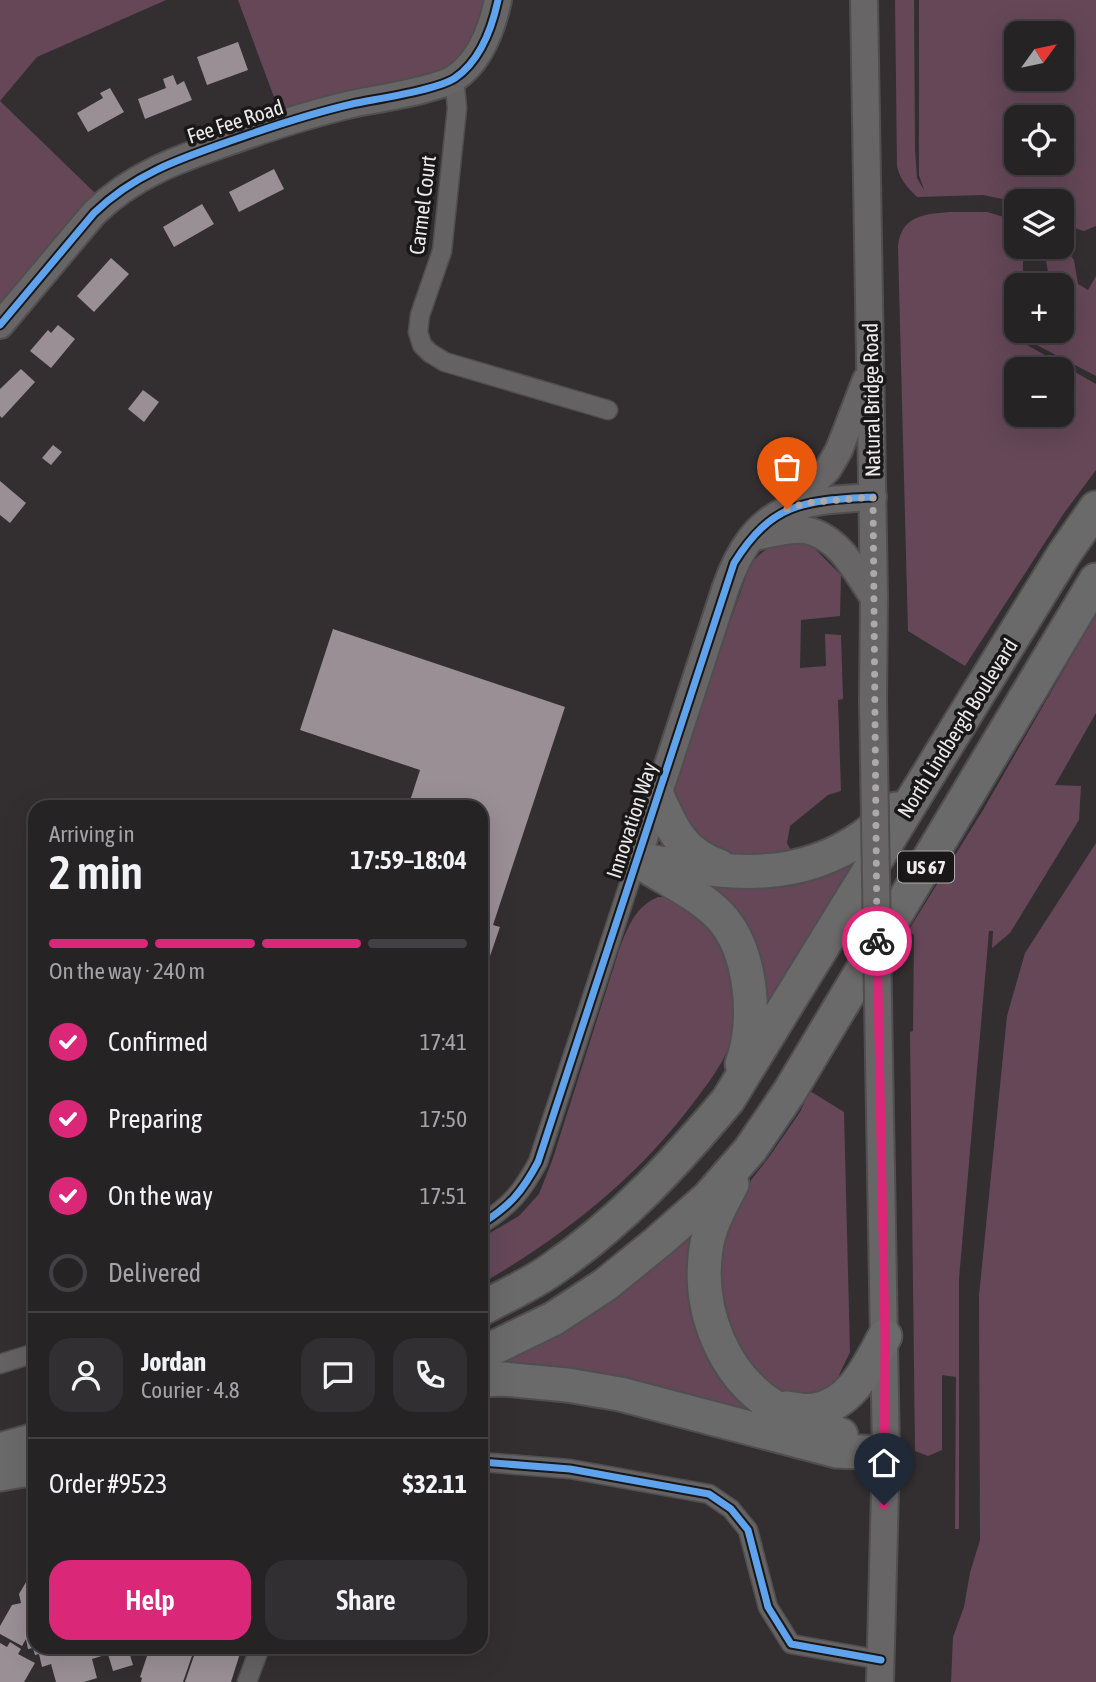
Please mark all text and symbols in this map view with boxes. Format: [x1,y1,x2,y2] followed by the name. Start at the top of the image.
[1004,21,1074,91] north arrow
[1004,21,1074,427] map controls
[184,94,286,148] street label: Fee Fee Road
[1004,105,1074,175] button: locate
[404,154,440,256] street label: Carmel Court
[1004,189,1074,259] button: layers
[1004,273,1074,343] button: +
[858,323,884,477] street label: Natural Bridge Road
[1004,357,1074,427] button: −
[757,437,817,509] pin
[768,448,806,486] icon: bag
[892,634,1022,822] street label: North Lindbergh Boulevard
[601,759,661,881] street label: Innovation Way
[49,821,135,847] text: Arriving in
[350,845,467,875] text: 17:59–18:04
[49,846,143,899] text: 2 min
[898,852,954,882] road number: US 67
[842,906,912,976] courier
[858,922,896,960] icon: bike
[49,958,205,984] text: On the way · 240 m
[49,1023,87,1061] icon: check
[108,1027,208,1057] text: Confirmed
[420,1029,467,1055] text: 17:41
[49,1100,87,1138] icon: check
[108,1104,202,1134] text: Preparing
[420,1106,467,1132] text: 17:50
[49,1177,87,1215] icon: check
[108,1181,213,1211] text: On the way
[420,1183,467,1209] text: 17:51
[108,1258,201,1288] text: Delivered
[49,1338,123,1412] button: person
[301,1338,375,1412] button: chat
[393,1338,467,1412] button: phone
[141,1347,206,1377] text: Jordan
[141,1377,240,1403] text: Courier · 4.8
[854,1433,914,1505] pin
[865,1444,903,1482] icon: home
[49,1469,168,1499] text: Order #9523
[403,1469,467,1499] text: $32.11
[49,1560,251,1640] button: Help
[265,1560,467,1640] button: Share

